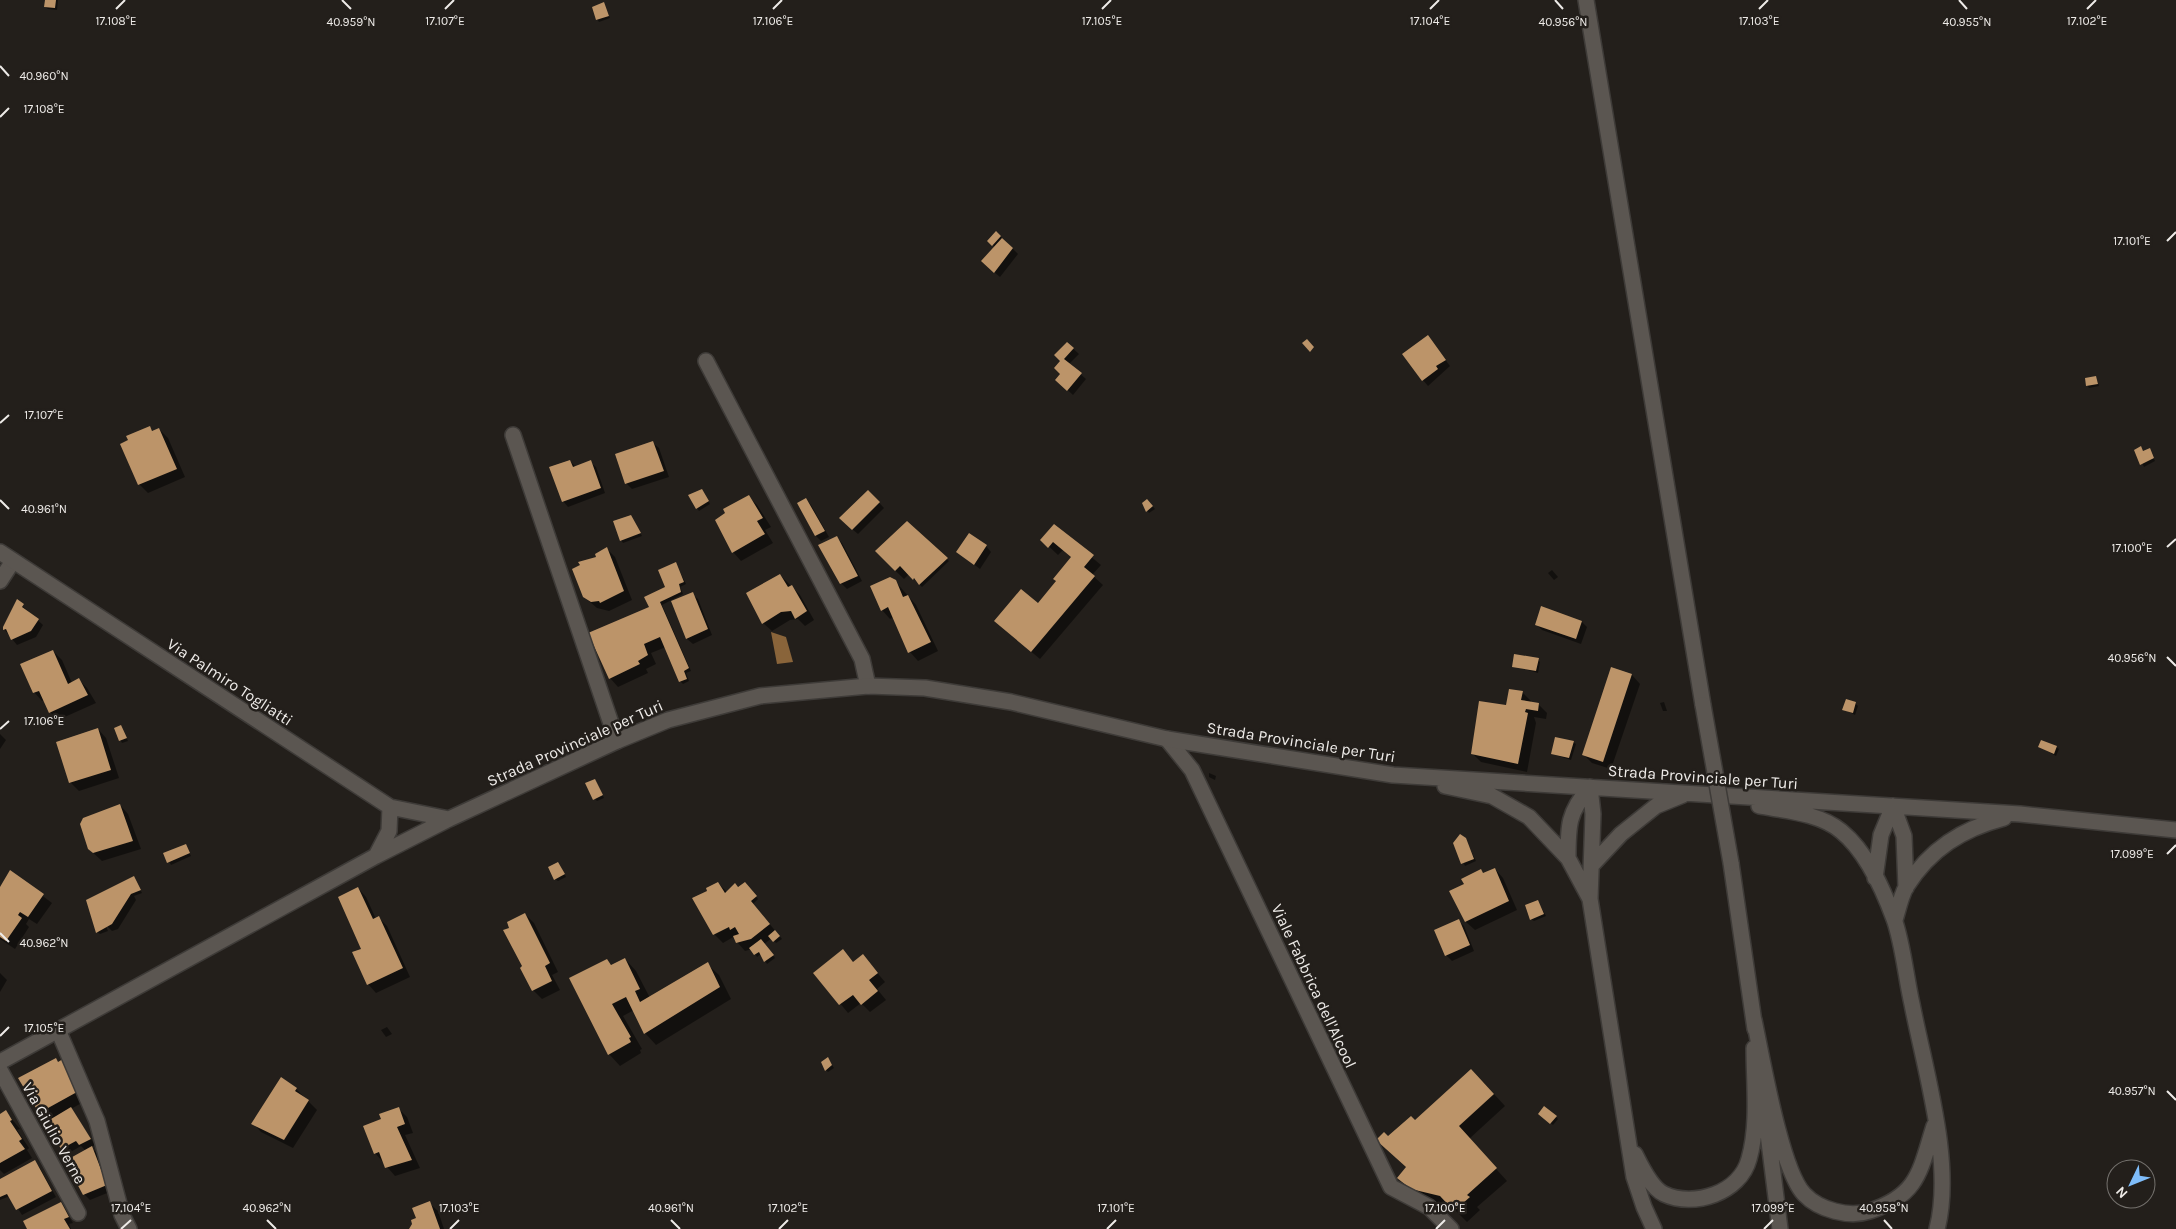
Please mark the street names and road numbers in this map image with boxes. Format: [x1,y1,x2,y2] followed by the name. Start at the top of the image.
[164,634,296,730] street label: Via Palmiro Togliatti
[484,696,666,790] street label: Strada Provinciale per Turi
[1205,718,1397,766] street label: Strada Provinciale per Turi
[1607,761,1799,793] street label: Strada Provinciale per Turi
[1268,901,1360,1071] street label: Viale Fabbrica dell'Alcool
[18,1079,90,1187] street label: Via Giulio Verne

